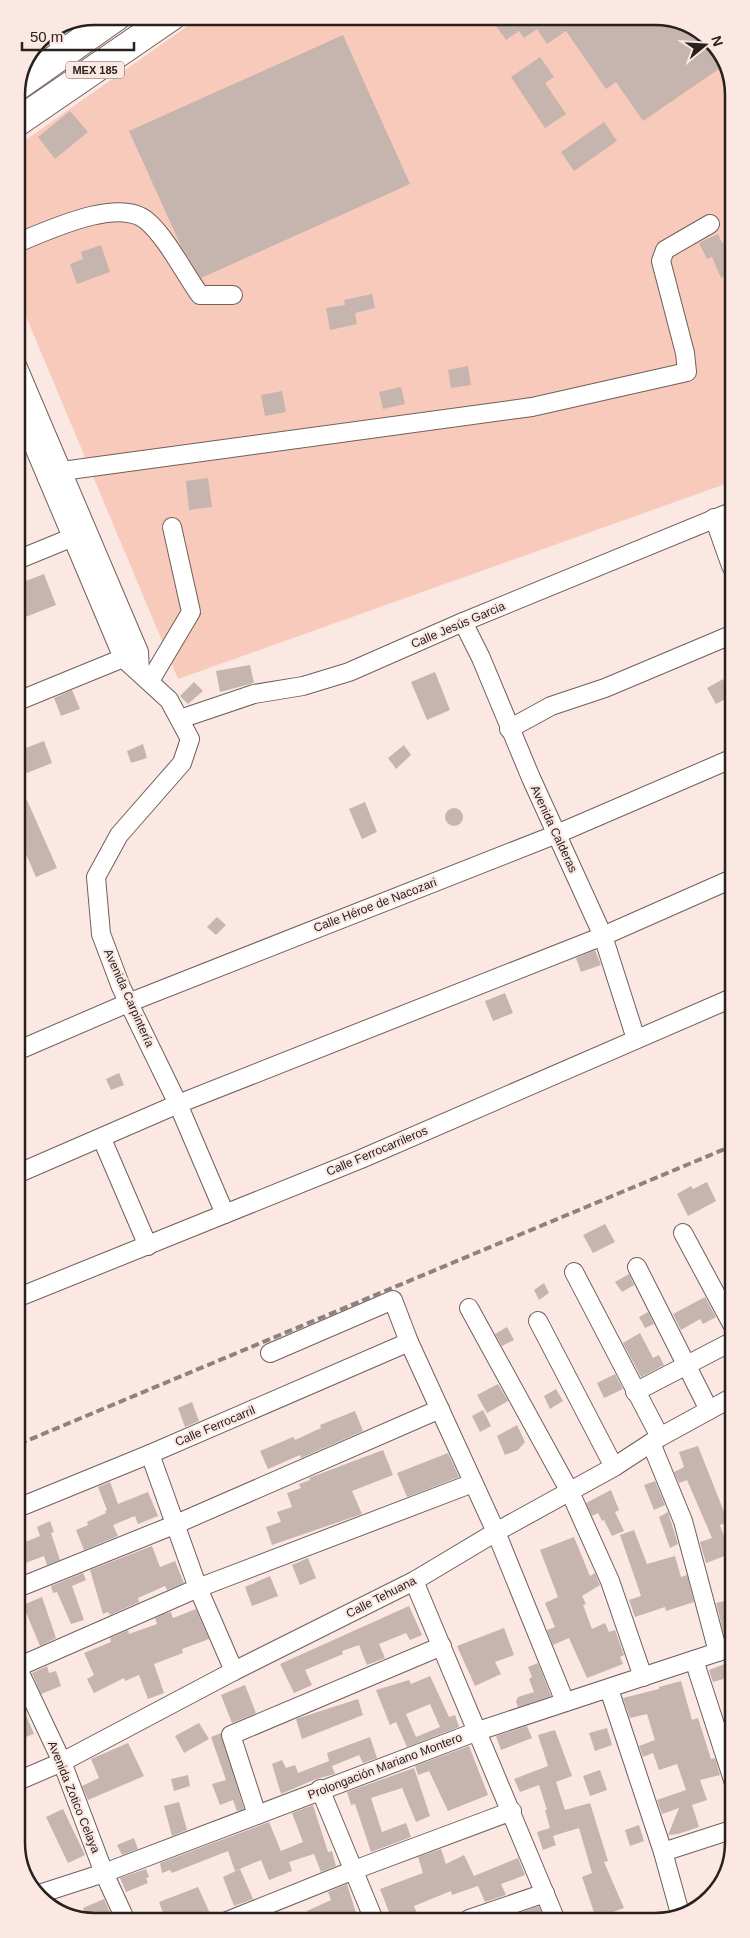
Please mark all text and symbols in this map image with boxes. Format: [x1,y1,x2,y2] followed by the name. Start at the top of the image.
[22,20,135,52] scale bar
[680,20,730,70] north arrow
[30,28,63,45] text: 50 m
[708,34,727,48] text: N
[66,62,124,78] road number: MEX 185
[409,599,507,651] street label: Calle Jesús Garcia
[528,783,580,875] street label: Avenida Calderas
[311,875,439,935] street label: Calle Héroe de Nacozari
[101,947,157,1049] street label: Avenida Carpintería
[324,1123,430,1179] street label: Calle Ferrocarrileros
[173,1403,257,1449] street label: Calle Ferrocarril
[344,1573,419,1621] street label: Calle Tehuana
[306,1730,464,1802] street label: Prolongación Mariano Montero
[45,1739,103,1855] street label: Avenida Zotico Celaya

